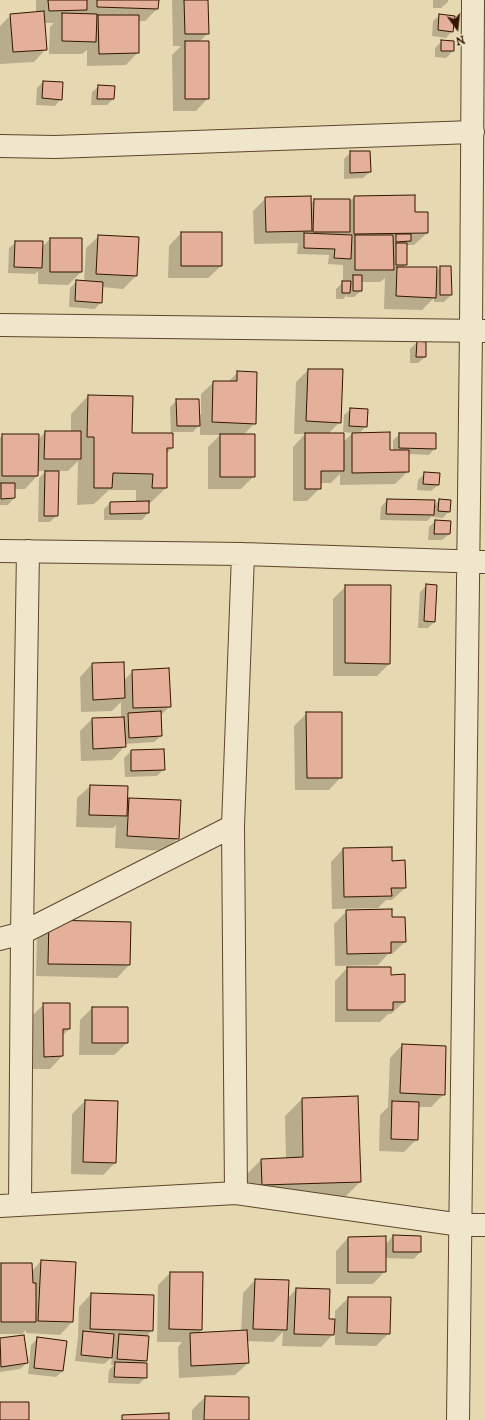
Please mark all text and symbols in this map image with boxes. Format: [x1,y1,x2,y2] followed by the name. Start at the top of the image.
[437,8,477,48] north arrow
[454,32,466,48] text: N

